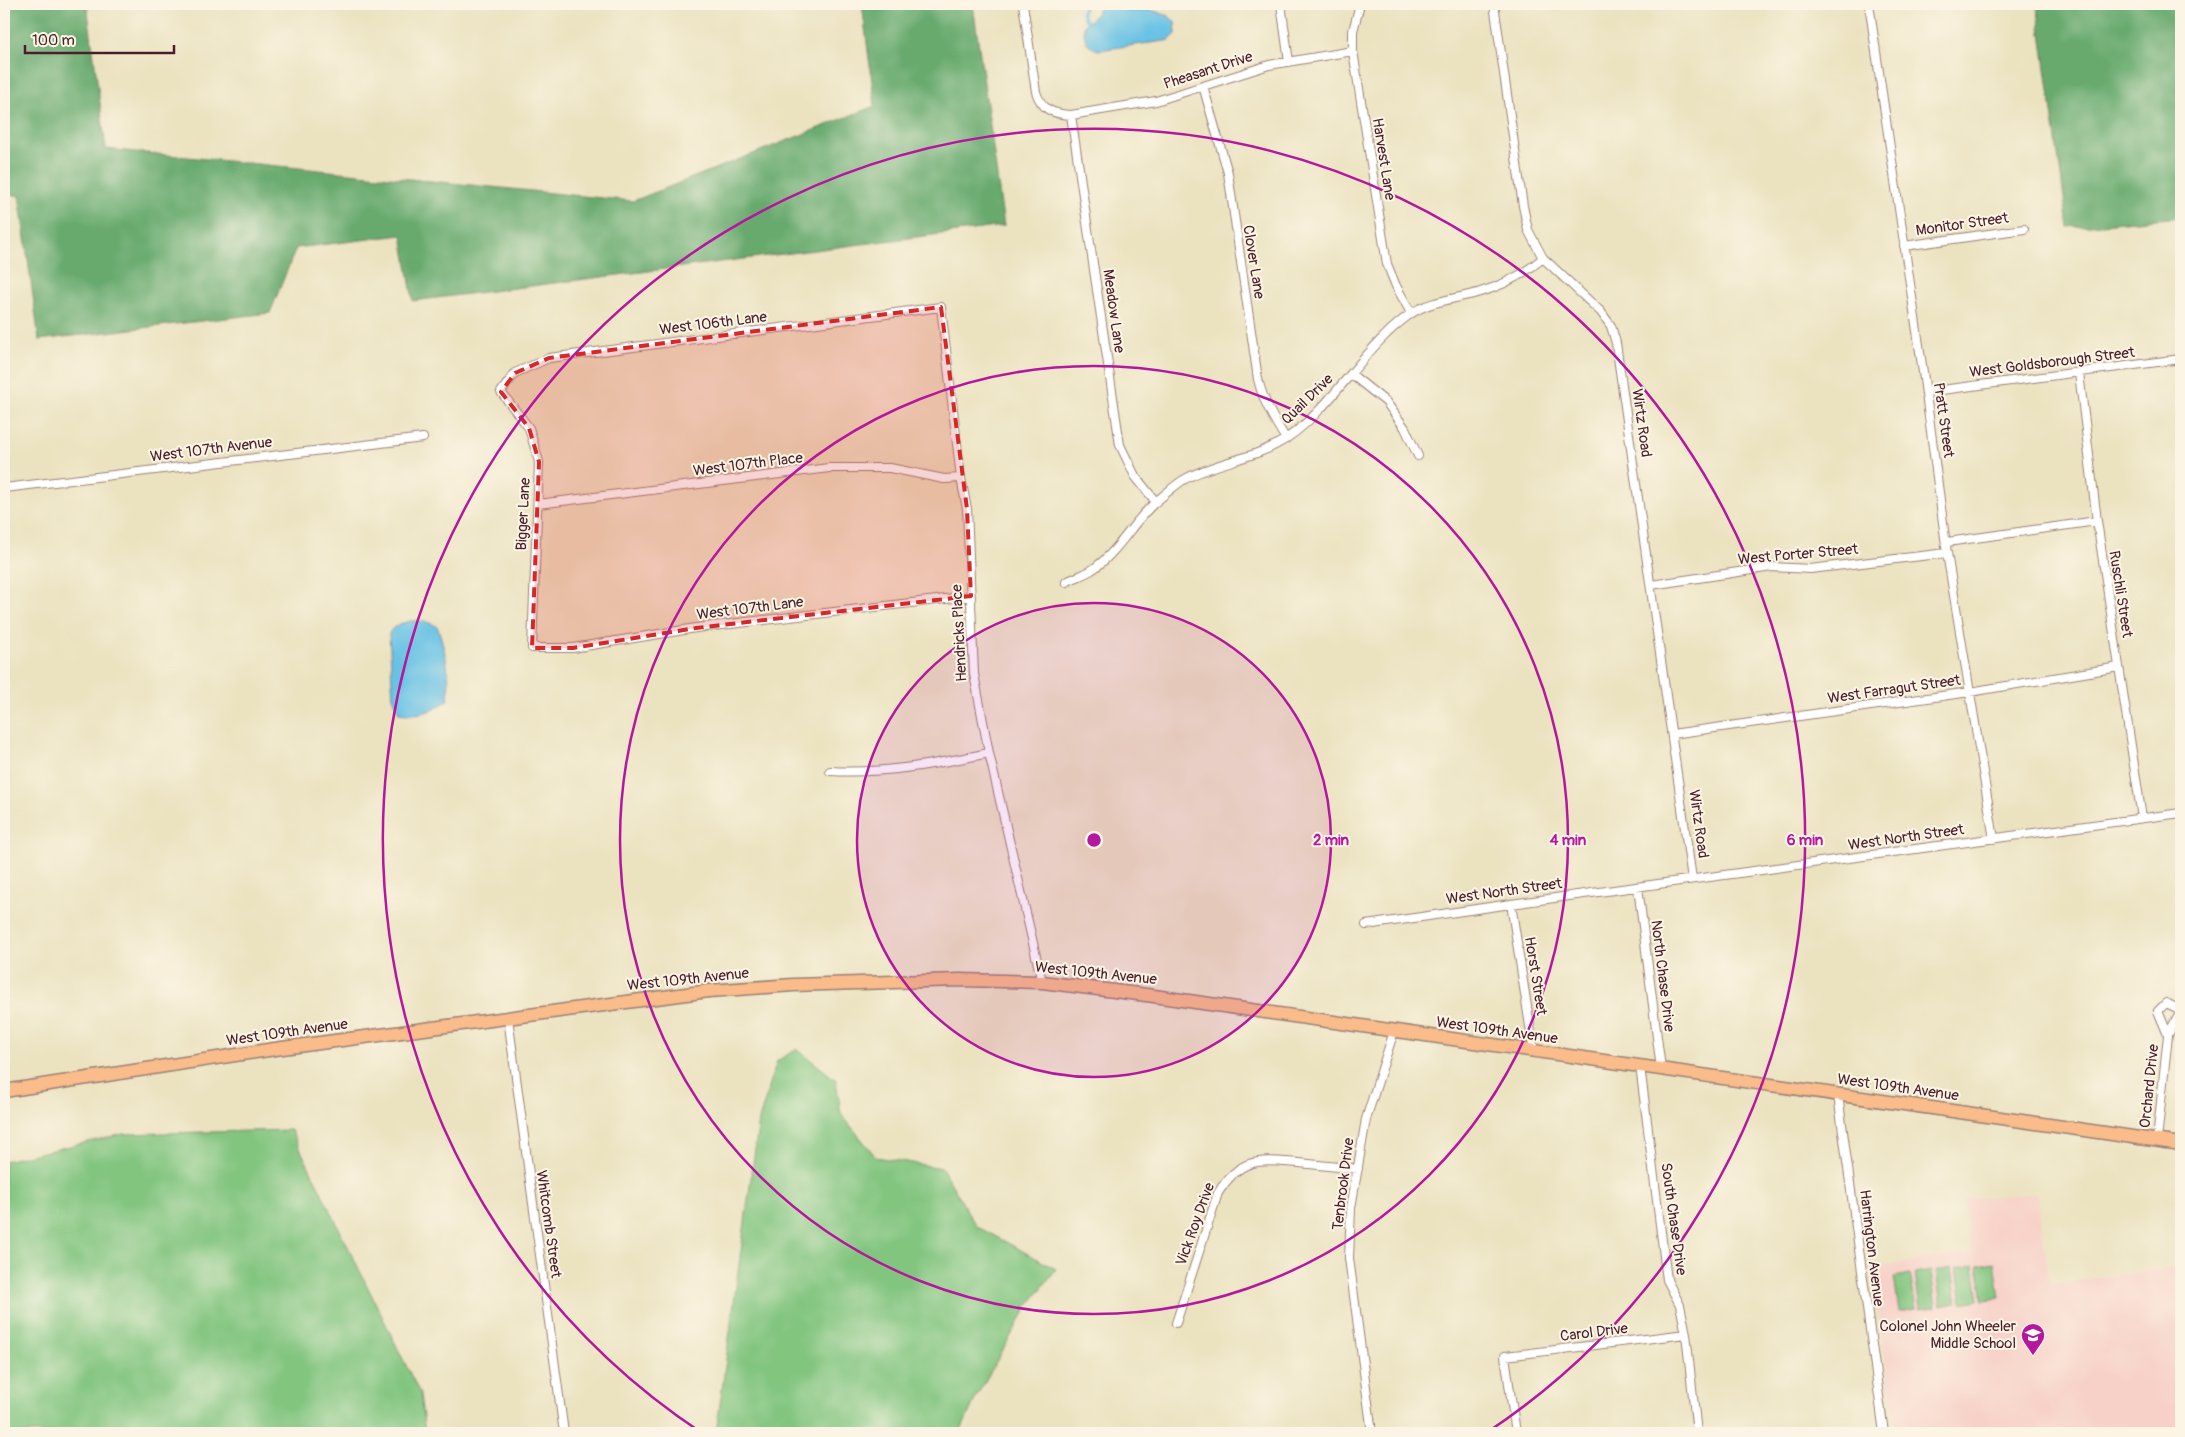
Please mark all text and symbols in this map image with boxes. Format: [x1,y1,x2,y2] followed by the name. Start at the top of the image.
[25,22,174,54] scale bar
[32,31,75,50] text: 100 m
[1161,47,1256,94] street label: Pheasant Drive
[1368,117,1399,202] street label: Harvest Lane
[1915,208,2011,240] street label: Monitor Street
[1238,224,1269,301] street label: Clover Lane
[1098,268,1129,355] street label: Meadow Lane
[658,307,769,340] street label: West 106th Lane
[1968,343,2137,382] street label: West Goldsborough Street
[1277,369,1338,429] street label: Quail Drive
[1929,381,1958,460] street label: Pratt Street
[1627,388,1656,459] street label: Wirtz Road
[149,433,274,466] street label: West 107th Avenue
[692,448,805,481] street label: West 107th Place
[512,476,535,551] street label: Bigger Lane
[1737,540,1860,569] street label: West Porter Street
[2104,549,2137,640] street label: Ruschli Street
[947,583,972,682] street label: Hendricks Place
[696,592,805,624] street label: West 107th Lane
[1826,671,1963,708] street label: West Farragut Street
[1684,789,1713,860] street label: Wirtz Road
[1847,820,1966,855] street label: West North Street
[1085,831,1103,849] centre of rings
[1313,831,1349,850] text: 2 min
[1550,831,1587,850] text: 4 min
[1787,831,1824,850] text: 6 min
[1445,874,1564,909] street label: West North Street
[1646,919,1679,1034] street label: North Chase Drive
[1520,935,1551,1018] street label: Horst Street
[1034,958,1158,989] street label: West 109th Avenue
[626,964,751,995] street label: West 109th Avenue
[1435,1013,1559,1049] street label: West 109th Avenue
[225,1014,350,1050] street label: West 109th Avenue
[2136,1043,2163,1129] street label: Orchard Drive
[1836,1070,1960,1106] street label: West 109th Avenue
[1328,1136,1359,1231] street label: Tenbrook Drive
[1656,1162,1691,1277] street label: South Chase Drive
[532,1169,566,1280] street label: Whitcomb Street
[1172,1179,1220,1268] street label: Vick Roy Drive
[1855,1189,1888,1308] street label: Harrington Avenue
[1880,1317,2017,1353] place label: Colonel John Wheeler Middle School
[1559,1319,1630,1346] street label: Carol Drive
[2020,1322,2046,1356] school or university icon: Colonel John Wheeler Middle School

